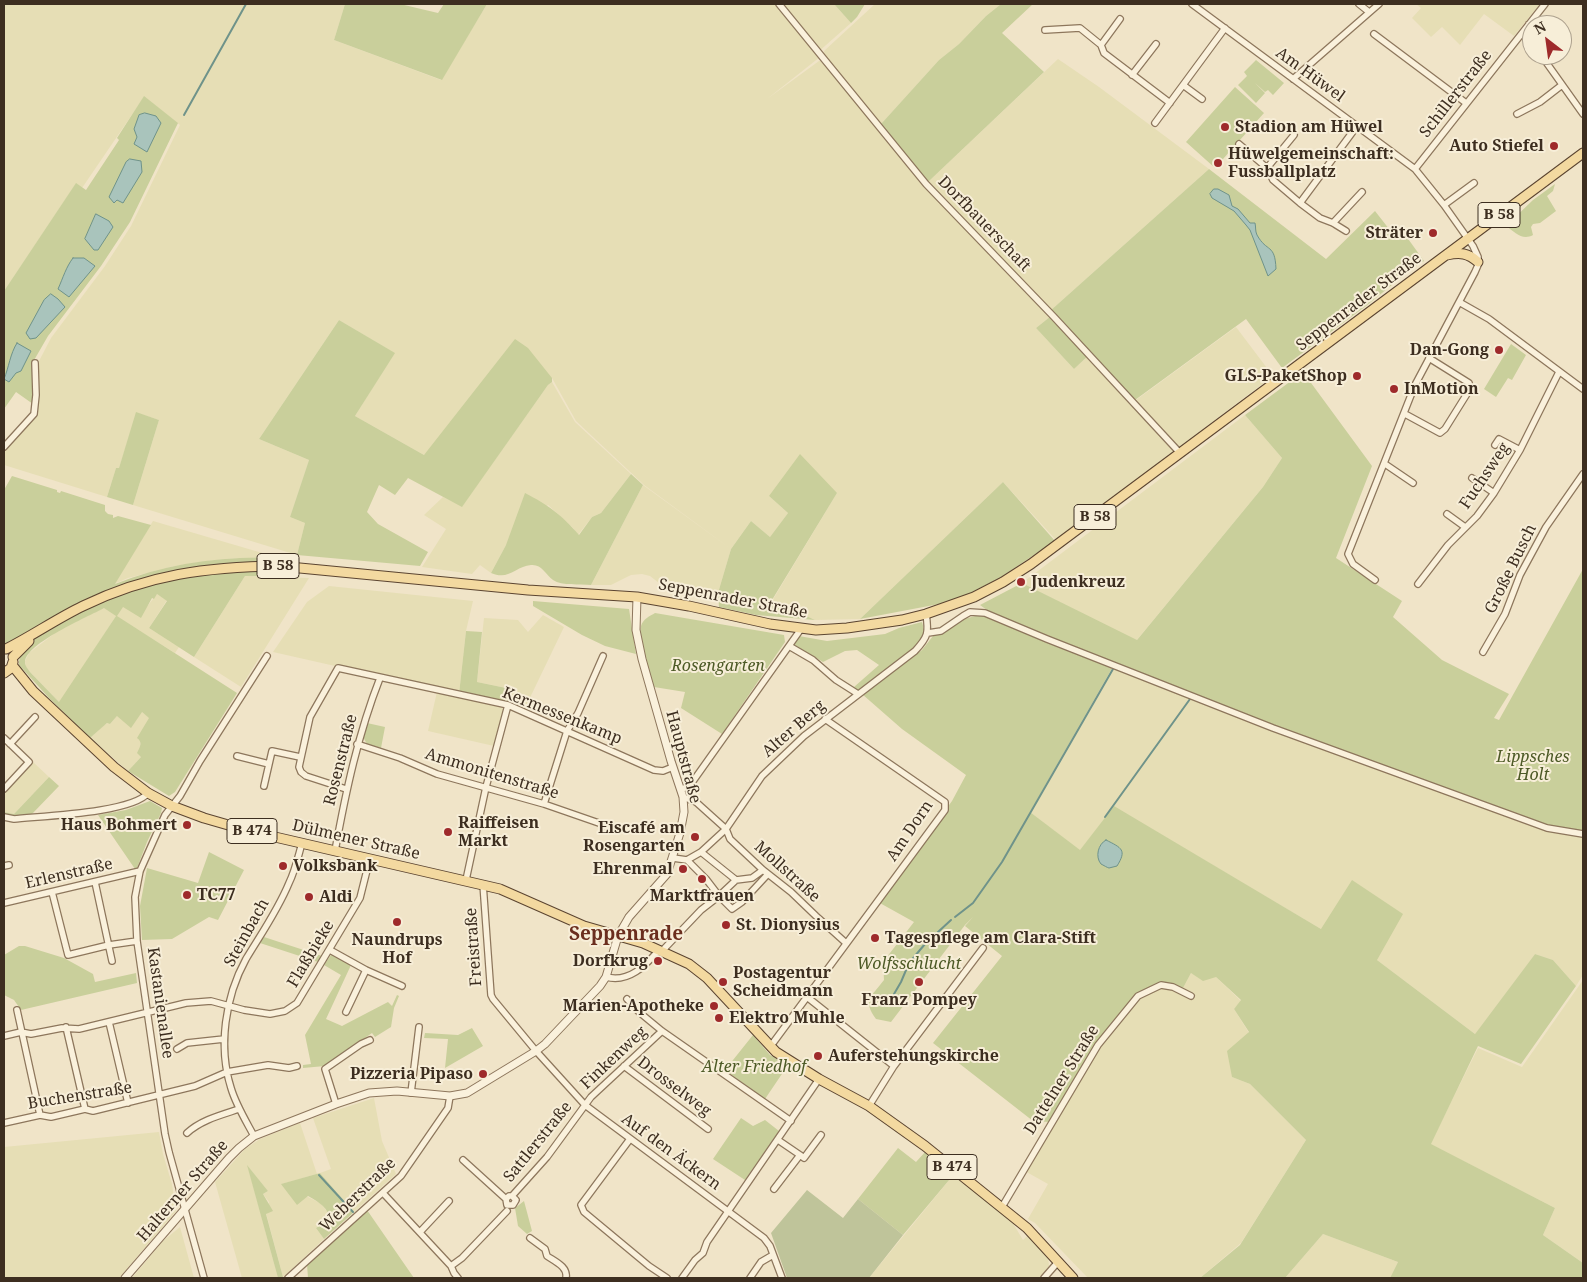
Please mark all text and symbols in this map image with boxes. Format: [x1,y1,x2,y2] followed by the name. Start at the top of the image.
[1522,15,1572,65] north arrow
[1530,16,1549,38] text: N
[1272,44,1348,106] street label: Am Hüwel
[1416,46,1496,142] street label: Schillerstraße
[1235,117,1383,137] place label: Stadion am Hüwel
[1219,121,1231,133] marker: Stadion am Hüwel
[1449,136,1544,156] place label: Auto Stiefel
[1548,140,1560,152] marker: Auto Stiefel
[1228,144,1394,182] place label: Hüwelgemeinschaft: Fussballplatz
[1212,157,1224,169] marker: Hüwelgemeinschaft: Fussballplatz
[934,172,1034,276] street label: Dorfbauerschaft
[1478,202,1520,228] road number: B 58
[1366,223,1423,243] place label: Sträter
[1427,227,1439,239] marker: Sträter
[1293,249,1425,355] street label: Seppenrader Straße
[1410,340,1489,360] place label: Dan-Gong
[1493,344,1505,356] marker: Dan-Gong
[1225,366,1347,386] place label: GLS-PaketShop
[1351,370,1363,382] marker: GLS-PaketShop
[1404,379,1479,399] place label: InMotion
[1388,383,1400,395] marker: InMotion
[1456,439,1514,513] street label: Fuchsweg
[1074,504,1116,530] road number: B 58
[1481,521,1541,617] street label: Große Busch
[257,554,299,578] road number: B 58
[1031,572,1125,592] place label: Judenkreuz
[657,575,809,623] street label: Seppenrader Straße
[1015,576,1027,588] marker: Judenkreuz
[671,656,765,676] park label: Rosengarten
[499,683,625,749] street label: Kermessenkamp
[759,696,829,762] street label: Alter Berg
[661,708,705,806] street label: Hauptstraße
[320,712,362,808] street label: Rosenstraße
[423,745,561,803] street label: Ammonitenstraße
[1496,747,1570,785] park label: Lippsches Holt
[883,797,937,865] street label: Am Dorn
[458,813,539,851] place label: Raiffeisen Markt
[61,815,177,835] place label: Haus Bohmert
[290,816,422,864] street label: Dülmener Straße
[227,818,277,844] road number: B 474
[583,818,685,856] place label: Eiscafé am Rosengarten
[181,819,193,831] marker: Haus Bohmert
[442,826,454,838] marker: Raiffeisen Markt
[689,831,701,843] marker: Eiscafé am Rosengarten
[750,837,824,907] street label: Mollstraße
[23,855,115,893] street label: Erlenstraße
[293,856,377,876] place label: Volksbank
[593,859,673,879] place label: Ehrenmal
[277,860,289,872] marker: Volksbank
[677,863,689,875] marker: Ehrenmal
[696,873,708,885] marker: Marktfrauen
[197,885,236,905] place label: TC77
[650,886,754,906] place label: Marktfrauen
[319,887,353,907] place label: Aldi
[181,889,193,901] marker: TC77
[303,891,315,903] marker: Aldi
[220,895,274,971] street label: Steinbach
[462,907,486,987] street label: Freistraße
[736,915,840,935] place label: St. Dionysius
[391,916,403,928] marker: Naundrups Hof
[283,917,339,991] street label: Flaßbieke
[720,919,732,931] marker: St. Dionysius
[569,924,683,946] district label: Seppenrade
[885,928,1096,948] place label: Tagespflege am Clara-Stift
[352,930,442,968] place label: Naundrups Hof
[869,932,881,944] marker: Tagespflege am Clara-Stift
[143,946,177,1060] street label: Kastanienallee
[573,951,648,971] place label: Dorfkrug
[857,954,961,974] park label: Wolfsschlucht
[652,955,664,967] marker: Dorfkrug
[733,963,833,1001] place label: Postagentur Scheidmann
[717,976,729,988] marker: Postagentur Scheidmann
[913,976,925,988] marker: Franz Pompey
[861,990,977,1010] place label: Franz Pompey
[563,996,704,1016] place label: Marien-Apotheke
[708,1000,720,1012] marker: Marien-Apotheke
[729,1008,845,1028] place label: Elektro Muhle
[713,1012,725,1024] marker: Elektro Muhle
[577,1022,651,1094] street label: Finkenweg
[1021,1022,1103,1138] street label: Dattelner Straße
[828,1046,999,1066] place label: Auferstehungskirche
[812,1050,824,1062] marker: Auferstehungskirche
[633,1053,715,1121] street label: Drosselweg
[702,1057,806,1077] park label: Alter Friedhof
[350,1064,473,1084] place label: Pizzeria Pipaso
[477,1068,489,1080] marker: Pizzeria Pipaso
[26,1078,134,1114] street label: Buchenstraße
[500,1098,576,1186] street label: Sattlerstraße
[617,1109,725,1195] street label: Auf den Äckern
[134,1136,232,1246] street label: Halterner Straße
[316,1154,400,1236] street label: Weberstraße
[927,1154,977,1180] road number: B 474

